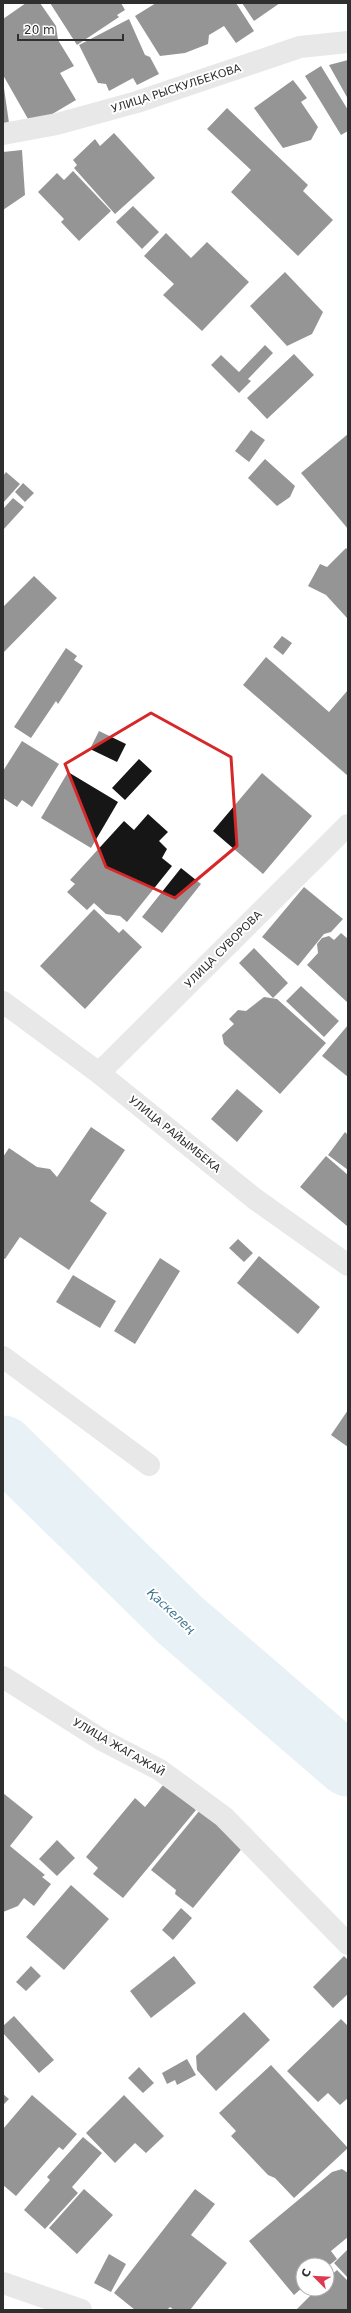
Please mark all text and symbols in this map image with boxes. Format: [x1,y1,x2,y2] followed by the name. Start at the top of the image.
[18,16,123,42] scale bar
[24,23,55,37] text: 20 m
[110,61,243,116] street label: УЛИЦА РЫСКУЛБЕКОВА
[182,908,265,991] street label: УЛИЦА СУВОРОВА
[126,1093,224,1176] street label: УЛИЦА РАЙЫМБЕКА
[144,1585,198,1637] water label: Қаскелең
[70,1716,167,1779] street label: УЛИЦА ЖАГАЖАЙ
[295,2257,335,2297] north arrow
[299,2267,314,2279] text: С

